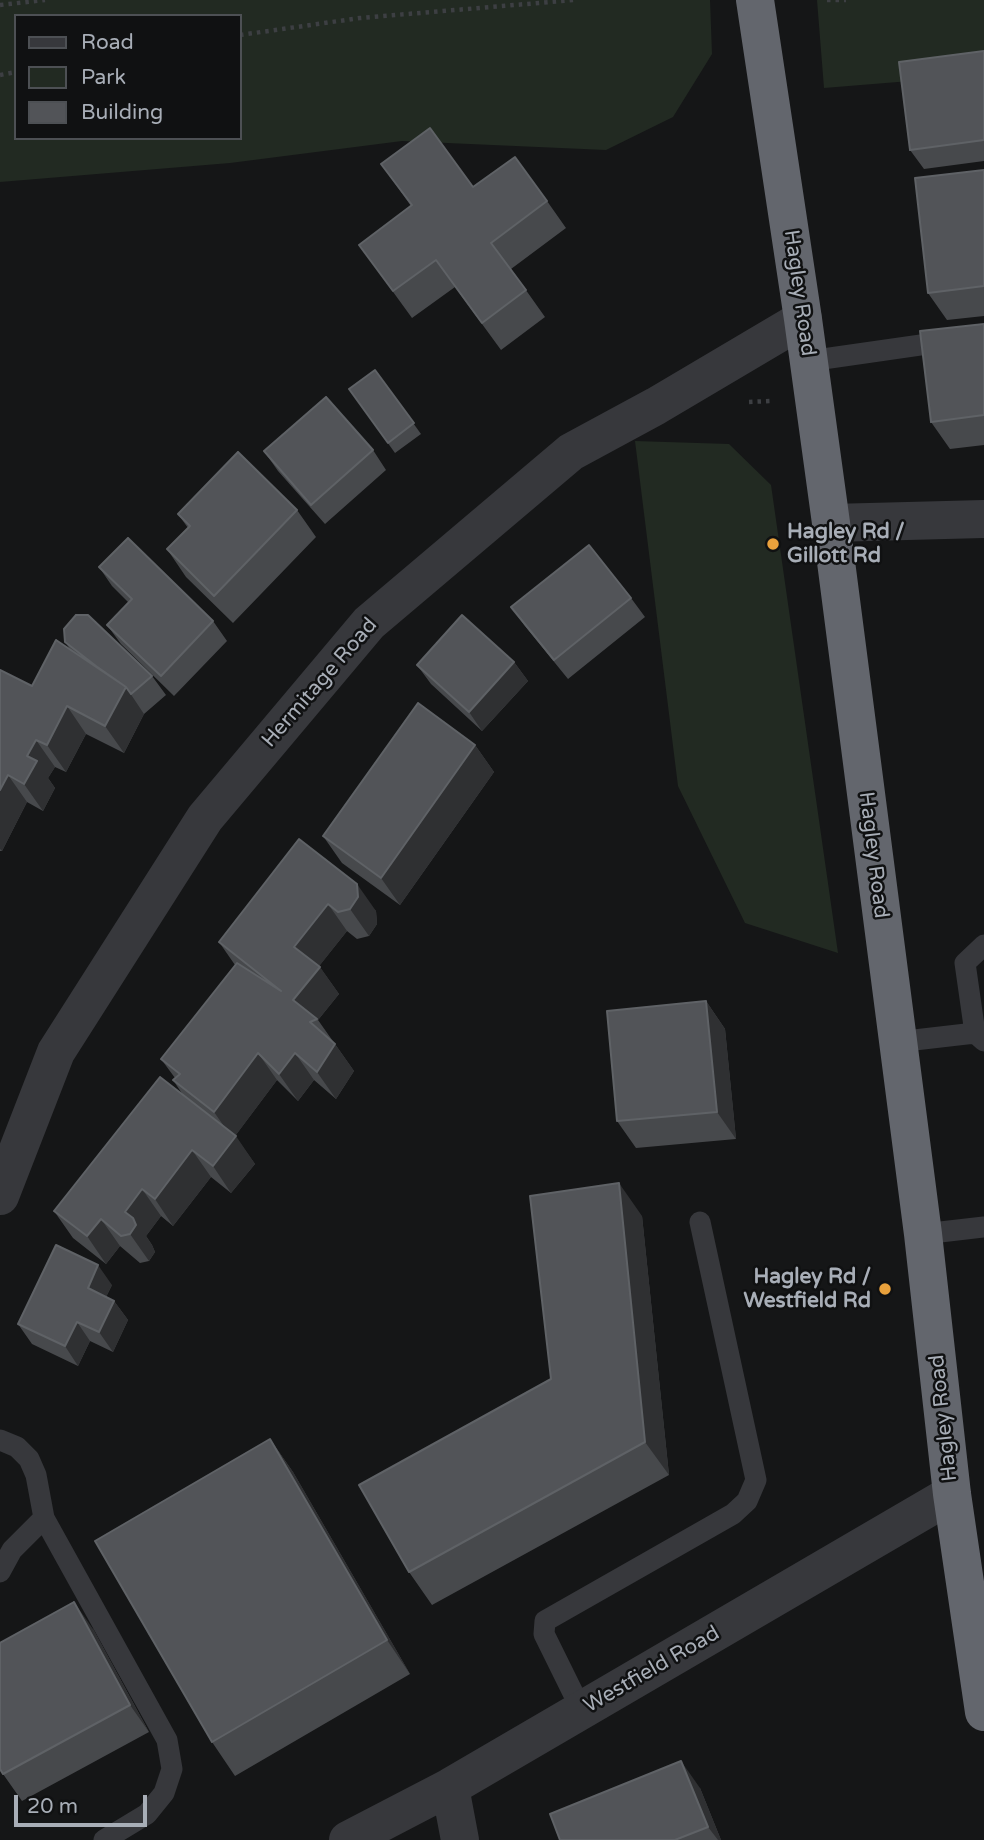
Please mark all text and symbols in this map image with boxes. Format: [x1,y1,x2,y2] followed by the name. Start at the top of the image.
[14,14,242,140] legend
[81,30,134,55] text: Road
[81,65,126,90] text: Park
[81,100,163,125] text: Building
[778,228,820,358] street label: Hagley Road
[787,519,905,569] place label: Hagley Rd / Gillott Rd
[765,536,781,552] marker: Hagley Rd / Gillott Rd
[257,613,383,753] street label: Hermitage Road
[853,790,893,920] street label: Hagley Road
[743,1264,871,1314] place label: Hagley Rd / Westfield Rd
[877,1281,893,1297] marker: Hagley Rd / Westfield Rd
[925,1353,963,1483] street label: Hagley Road
[580,1621,724,1719] street label: Westfield Road
[18,1780,150,1824] scale bar
[27,1794,78,1819] text: 20 m

